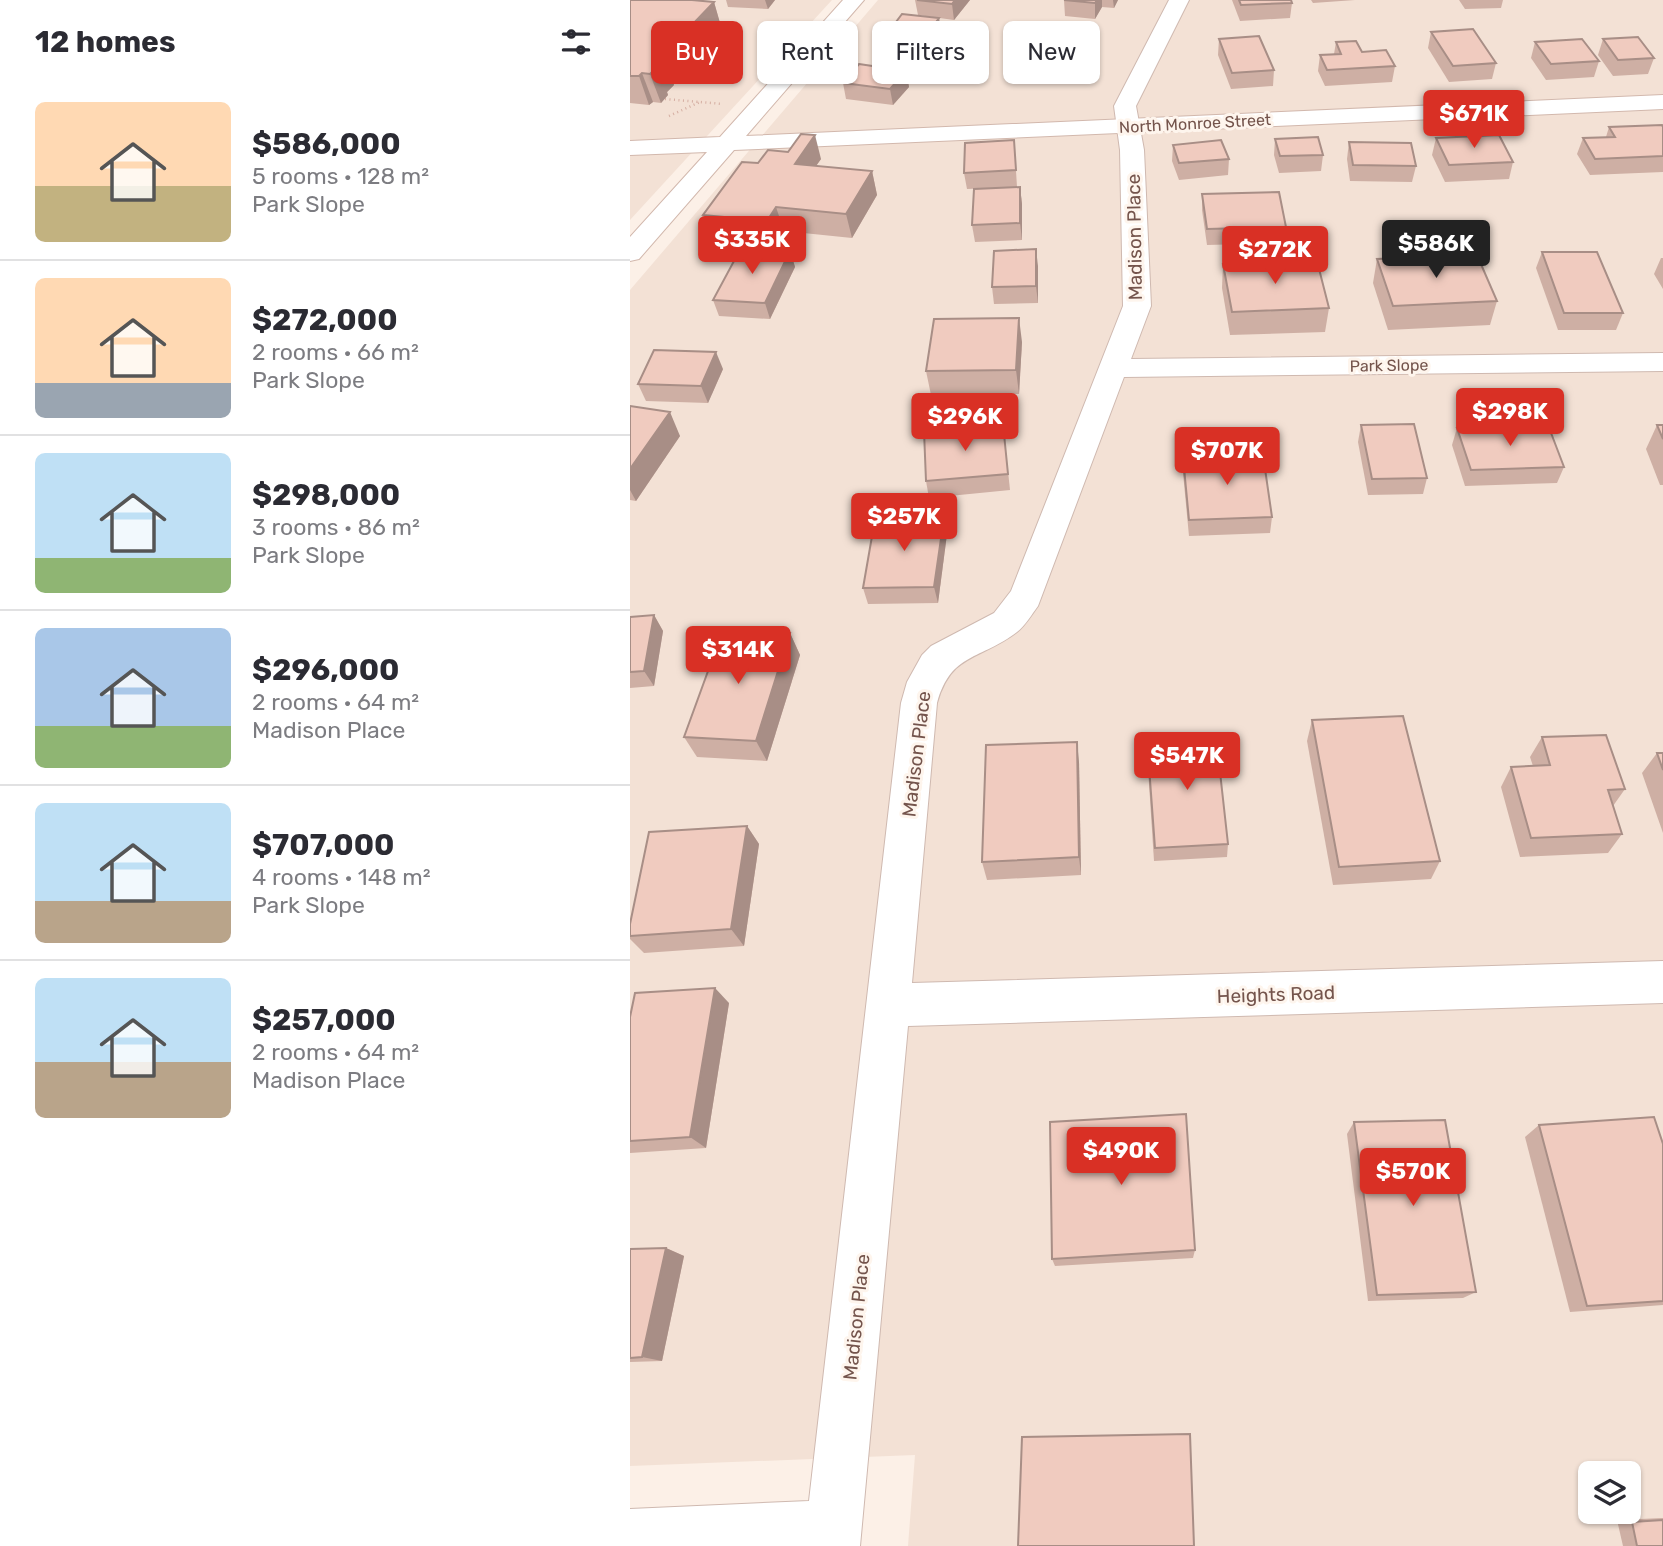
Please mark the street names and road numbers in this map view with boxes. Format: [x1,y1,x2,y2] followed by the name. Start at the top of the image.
[1119,110,1271,137] street label: North Monroe Street
[1122,173,1147,301] street label: Madison Place
[1350,355,1428,376] street label: Park Slope
[897,690,936,818] street label: Madison Place
[1216,981,1336,1008] street label: Heights Road
[838,1253,875,1381] street label: Madison Place

